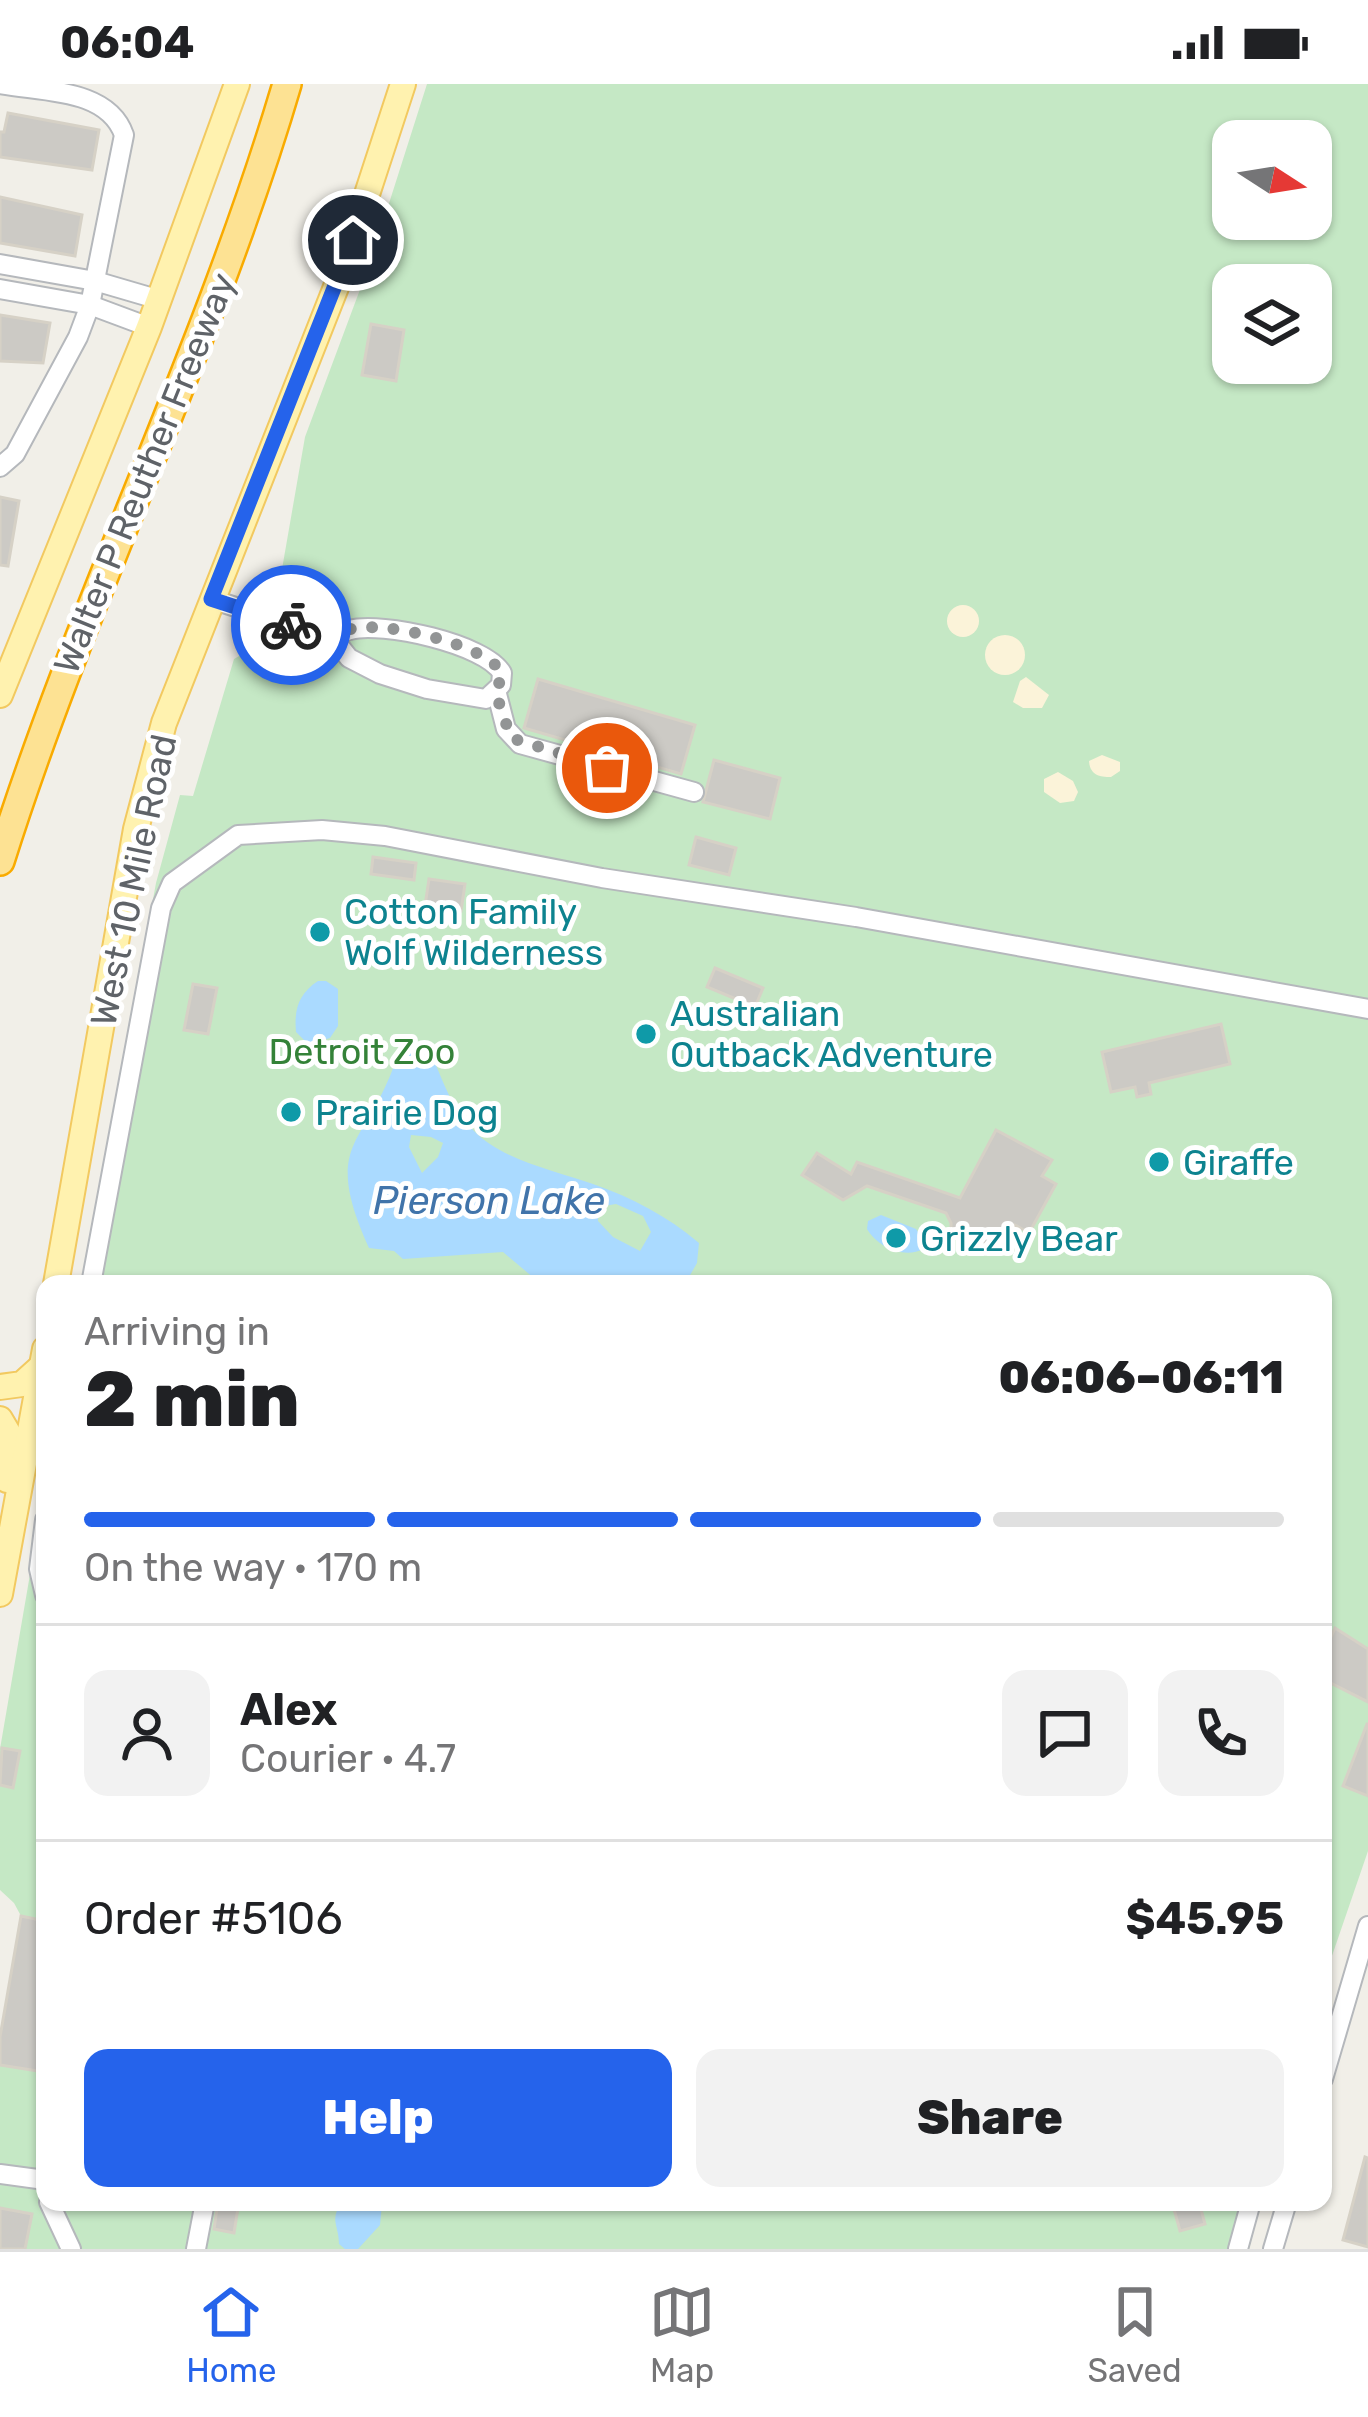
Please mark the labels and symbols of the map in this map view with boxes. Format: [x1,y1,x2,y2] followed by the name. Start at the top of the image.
[1212,120,1332,240] north arrow
[302,189,404,291] pin
[44,267,245,680] street label: Walter P Reuther Freeway
[231,565,351,685] courier
[556,717,658,819] pin
[82,730,185,1030] street label: West 10 Mile Road
[344,890,603,974] place label: Cotton Family Wolf Wilderness
[307,919,333,945] marker: Cotton Family Wolf Wilderness
[670,992,993,1076] place label: Australian Outback Adventure
[633,1021,659,1047] marker: Australian Outback Adventure
[269,1030,455,1073] park label: Detroit Zoo
[315,1091,498,1134] place label: Prairie Dog
[278,1099,304,1125] marker: Prairie Dog
[1183,1141,1294,1184] place label: Giraffe
[1146,1149,1172,1175] marker: Giraffe
[373,1178,605,1224] water label: Pierson Lake
[920,1217,1118,1260] place label: Grizzly Bear
[883,1225,909,1251] marker: Grizzly Bear

